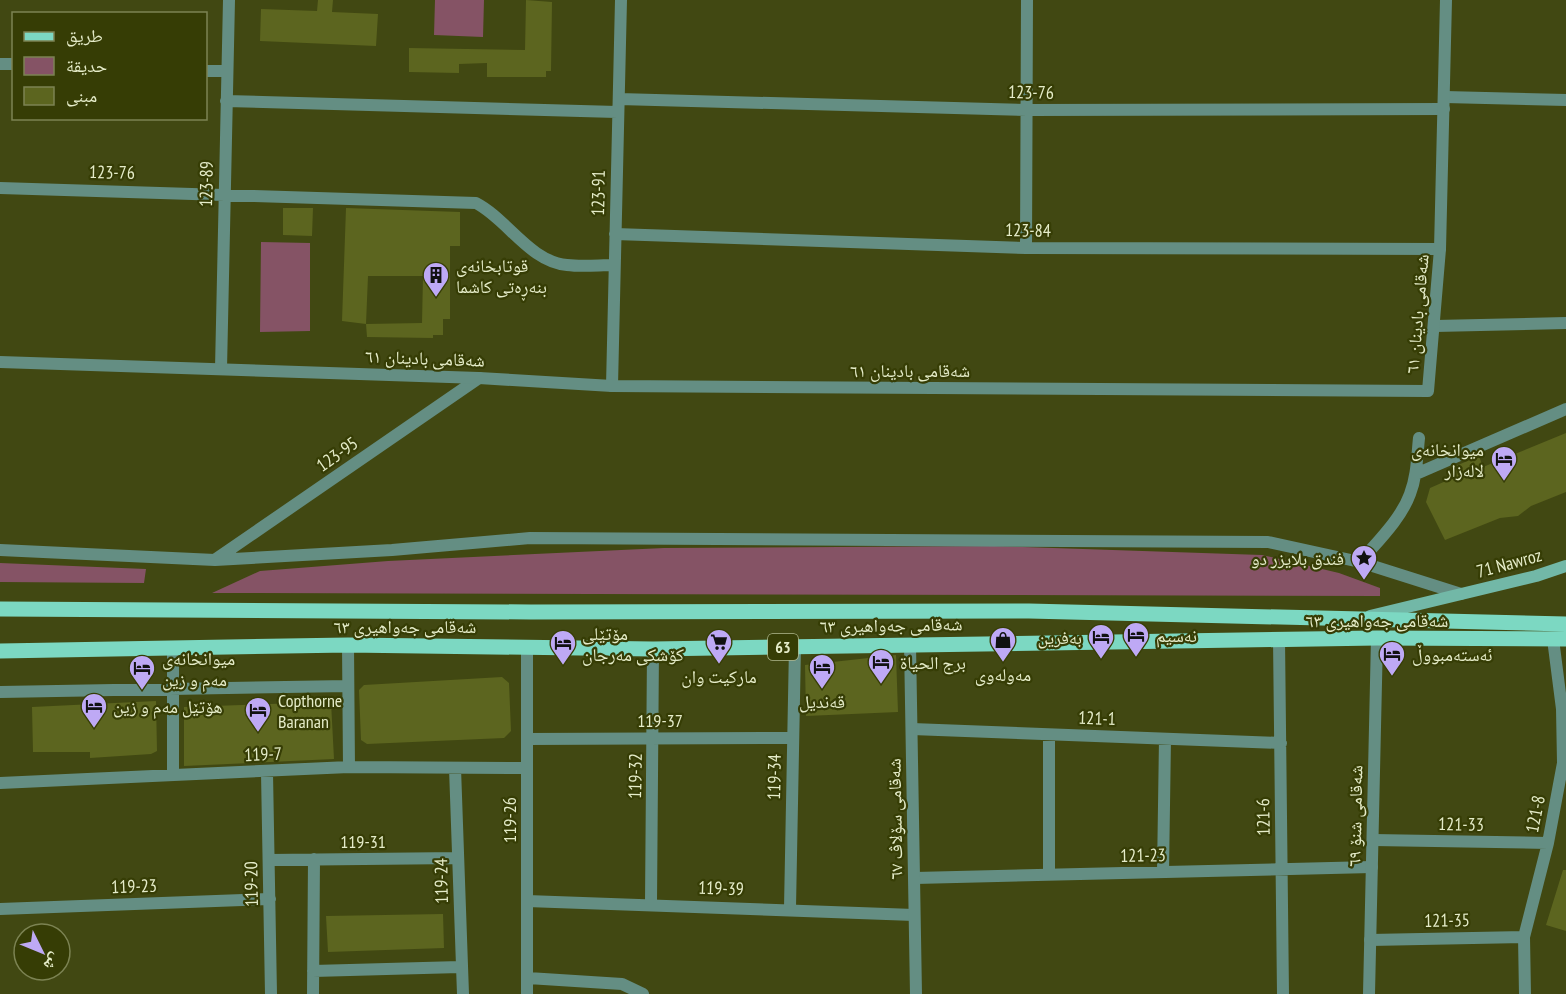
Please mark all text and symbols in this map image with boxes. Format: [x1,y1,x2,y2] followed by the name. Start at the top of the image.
[12,12,207,120] legend
[66,24,103,47] text: طريق
[66,54,107,77] text: حديقة
[1008,80,1054,104] street label: 123-76
[66,84,97,107] text: مبنى
[89,160,135,184] street label: 123-76
[194,161,218,207] street label: 123-89
[586,170,610,216] street label: 123-91
[1005,218,1051,242] street label: 123-84
[1400,253,1434,375] street label: شەقامی بادینان ٦١
[456,254,547,300] place label: قوتابخانەی بنەڕەتی کاشما
[421,260,451,298] building icon: قوتابخانەی بنەڕەتی کاشما
[365,344,485,372] street label: شەقامی بادینان ٦١
[850,359,970,382] street label: شەقامی بادینان ٦١
[312,431,362,477] street label: 123-95
[1411,438,1484,482] place label: میوانخانەی لالەزار
[1489,444,1519,482] hotel icon: میوانخانەی لالەزار
[1349,543,1379,581] place icon: فندق بلايزر دو
[1474,543,1544,583] street label: 71 Nawroz
[1251,547,1344,570] place label: فندق بلايزر دو
[1306,609,1448,632] street label: شەقامی جەواهیری ٦٣
[819,612,963,638] street label: شەقامی جەواهیری ٦٣
[334,615,476,638] street label: شەقامی جەواهیری ٦٣
[1121,620,1151,658] hotel icon: نەسیم
[582,622,685,666] place label: مۆتێلی کۆشکی مەرجان
[1086,622,1116,660] hotel icon: بەفرین
[1156,624,1197,648] place label: نەسیم
[988,625,1018,663] shop icon: مەولەوی
[1037,626,1082,649] place label: بەفرین
[704,627,734,665] supermarket icon: ماركيت وان
[548,628,578,666] hotel icon: مۆتێلی کۆشکی مەرجان
[768,634,798,660] road number: 63
[1377,639,1407,677] hotel icon: ئەستەمبووڵ
[1412,643,1493,666] place label: ئەستەمبووڵ
[162,647,235,692] place label: میوانخانەی مەم و زین
[866,647,896,685] hotel icon: برج الحياة
[900,651,966,675] place label: برج الحياة
[807,652,837,690] hotel icon: قەندیل
[127,653,157,691] hotel icon: میوانخانەی مەم و زین
[975,663,1031,686] place label: مەولەوی
[681,665,757,688] place label: ماركيت وان
[278,689,342,733] place label: Copthorne Baranan
[799,690,845,713] place label: قەندیل
[79,691,109,729] hotel icon: هۆتێل مەم و زین
[113,695,223,719] place label: هۆتێل مەم و زین
[243,695,273,733] hotel icon: Copthorne Baranan
[1078,706,1116,730] street label: 121-1
[637,709,683,732] street label: 119-37
[244,742,282,766] street label: 119-7
[623,753,647,799] street label: 119-32
[762,754,786,800] street label: 119-34
[882,758,908,880] street label: شەقامی سۆلاڤ ٦٧
[1343,765,1367,867] street label: شەقامی شنۆ ٦٩
[1520,793,1550,835] street label: 121-8
[498,797,521,843] street label: 119-26
[1251,798,1275,836] street label: 121-6
[1438,812,1484,836] street label: 121-33
[340,830,386,853] street label: 119-31
[1120,843,1166,867] street label: 121-23
[429,858,453,904] street label: 119-24
[239,861,263,907] street label: 119-20
[111,874,157,898] street label: 119-23
[698,876,744,900] street label: 119-39
[1424,908,1470,932] street label: 121-35
[12,922,72,982] north arrow
[40,949,66,975] text: ش

